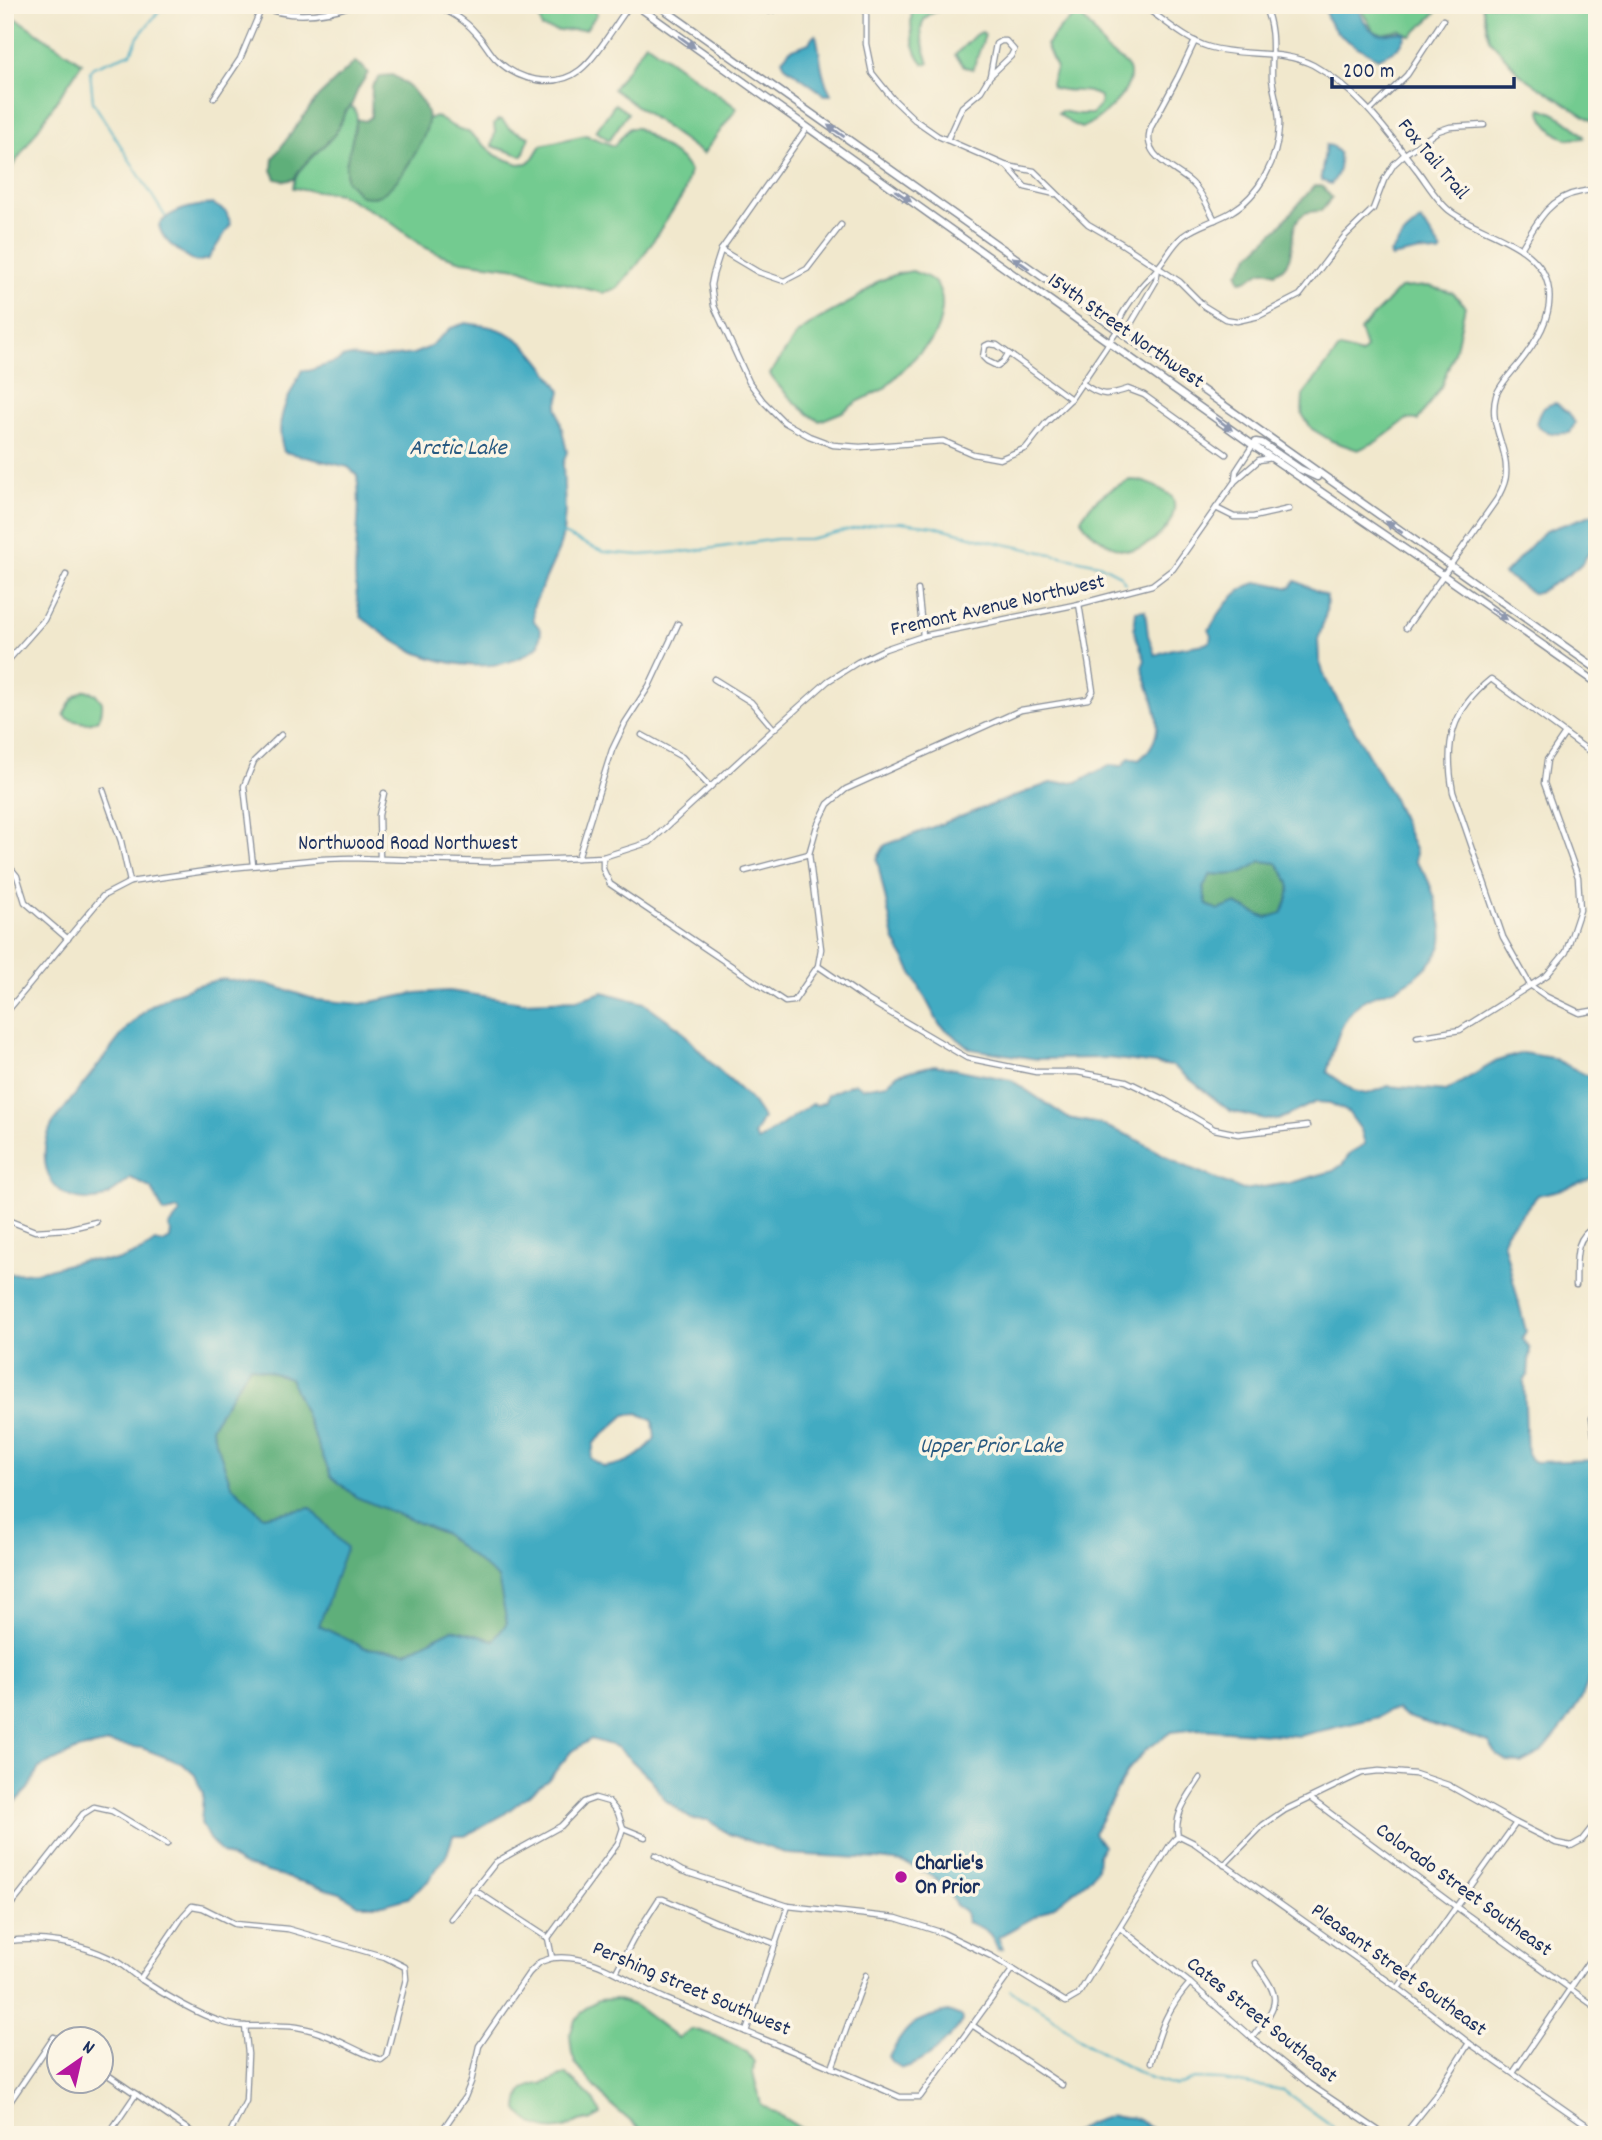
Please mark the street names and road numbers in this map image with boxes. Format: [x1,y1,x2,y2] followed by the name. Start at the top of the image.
[1389,113,1475,207] street label: Fox Tail Trail
[1041,267,1210,398] street label: 154th Street Northwest
[888,568,1108,646] street label: Fremont Avenue Northwest
[298,830,518,860] street label: Northwood Road Northwest
[1368,1816,1558,1966] street label: Colorado Street Southeast
[1304,1897,1492,2045] street label: Pleasant Street Southeast
[587,1935,795,2045] street label: Pershing Street Southwest
[1179,1950,1343,2092] street label: Cates Street Southeast

